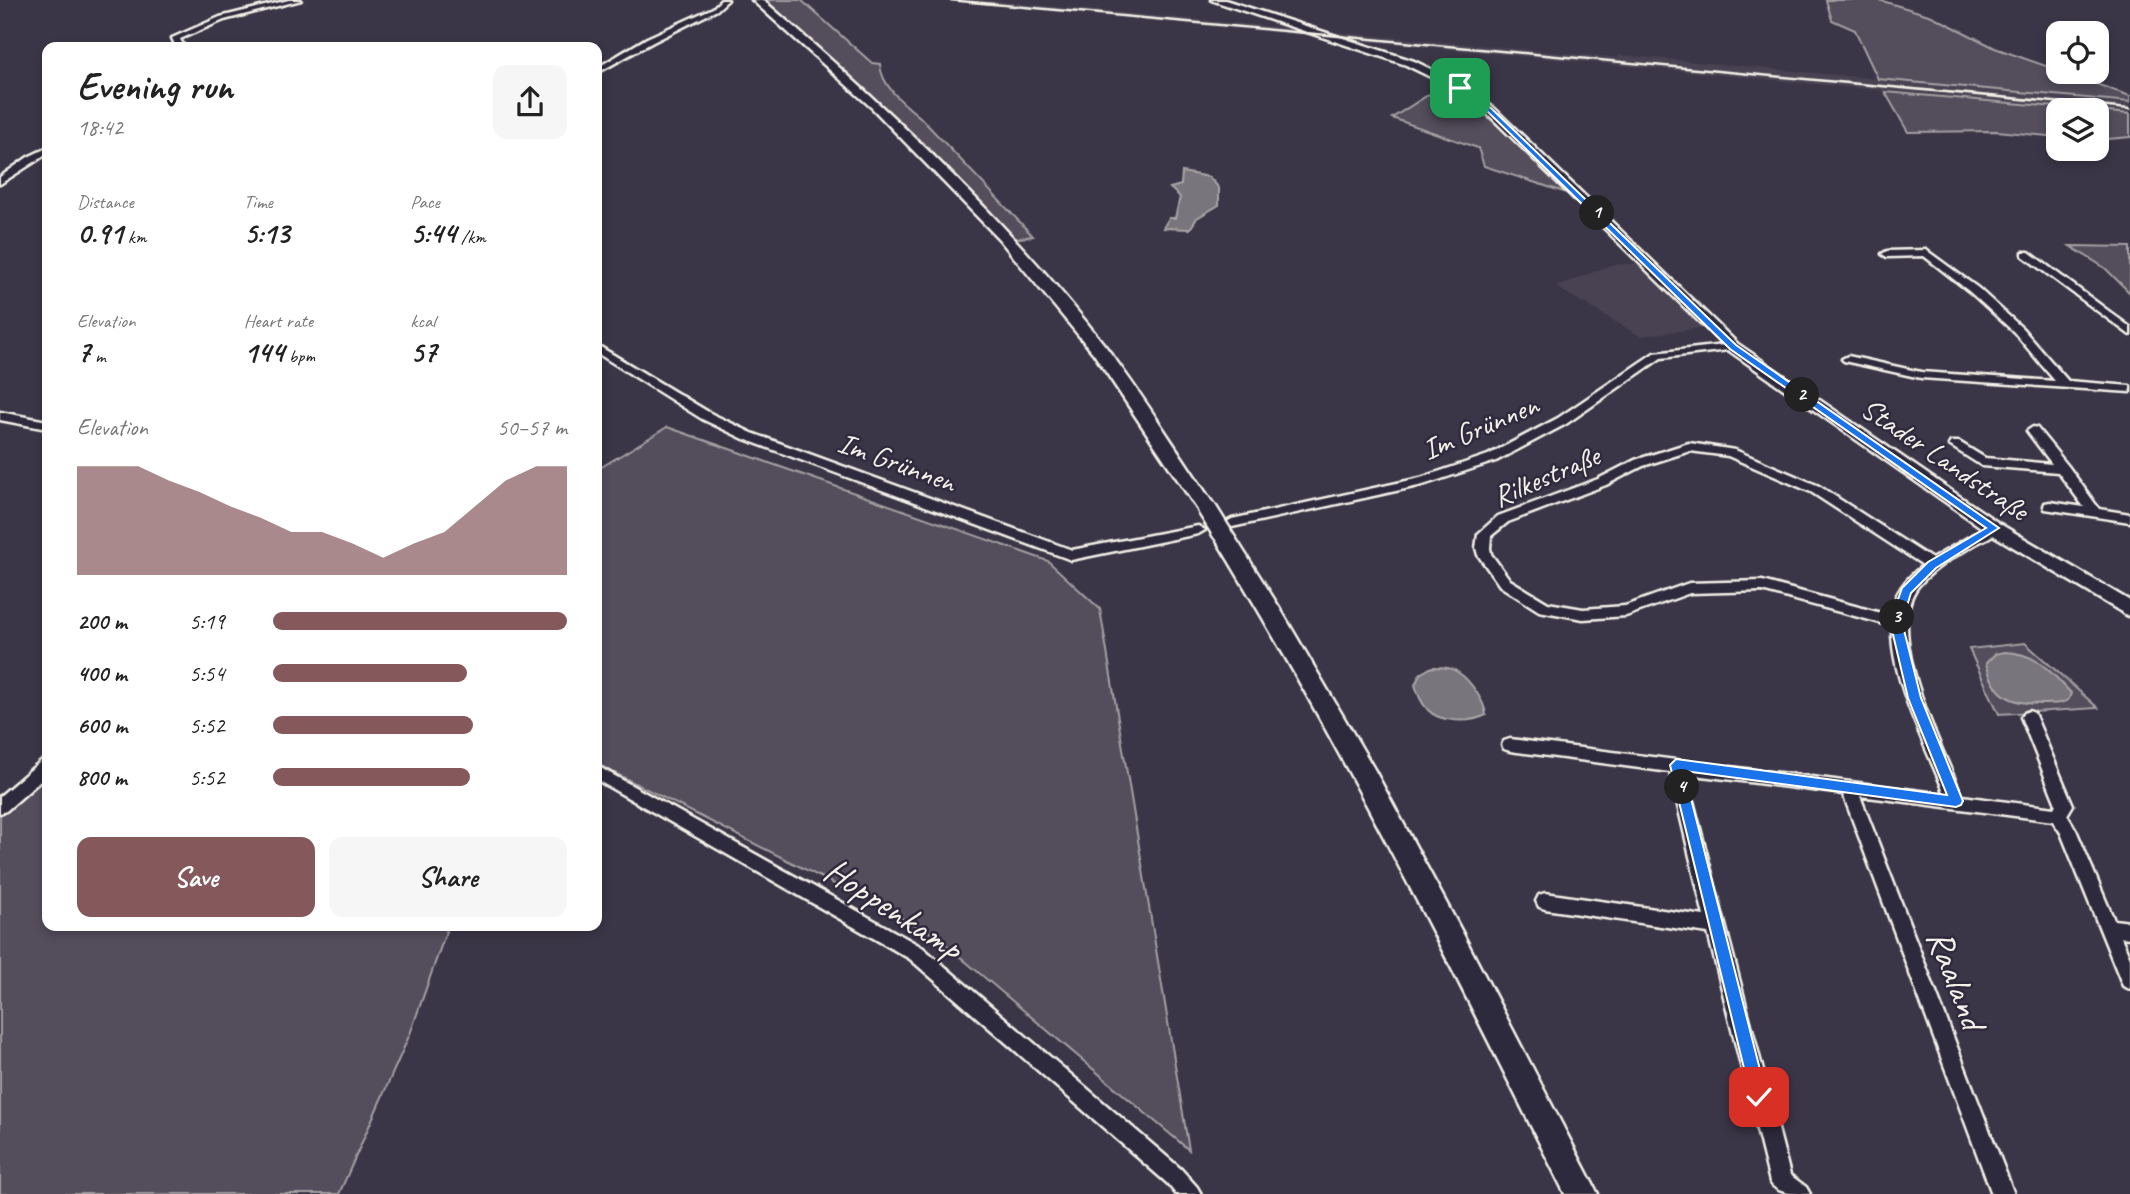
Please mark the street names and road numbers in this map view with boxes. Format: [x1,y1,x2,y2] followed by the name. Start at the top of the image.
[1416,385,1545,468] street label: Im Grünnen
[1854,389,2038,530] street label: Stader Landstraße
[833,423,963,501] street label: Im Grünnen
[1487,436,1607,515] street label: Rilkestraße
[816,846,974,972] street label: Hoppenkamp
[1916,923,1999,1041] street label: Raaland

